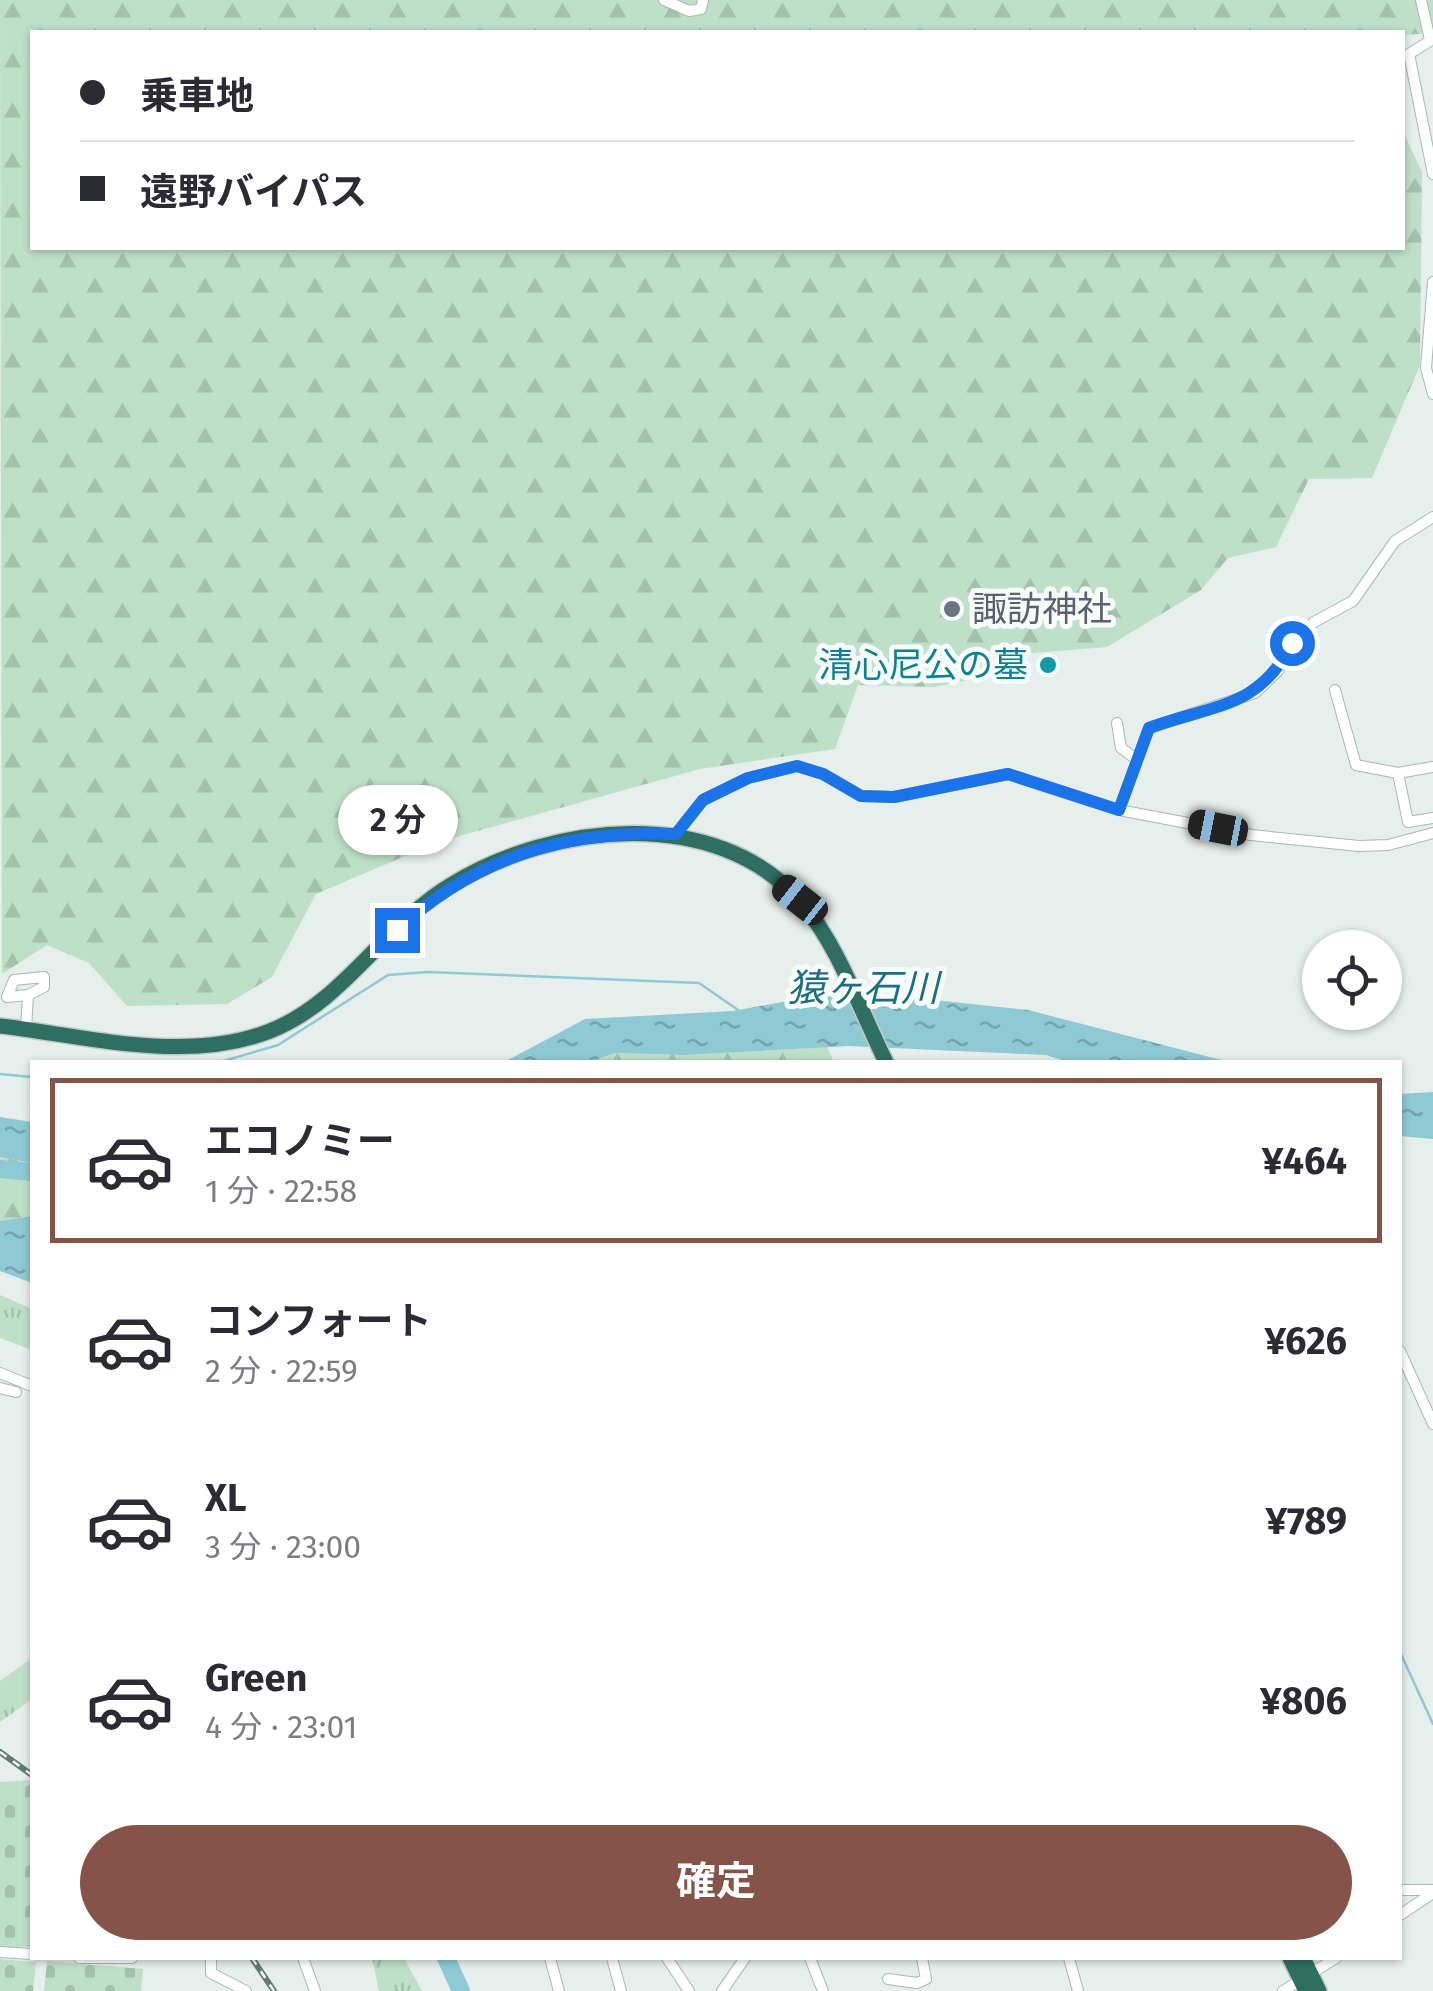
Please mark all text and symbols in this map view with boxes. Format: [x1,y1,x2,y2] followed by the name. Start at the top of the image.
[140,73,254,119] text: 乗車地
[140,169,367,215] text: 遠野バイパス
[972,588,1112,630] place label: 諏訪神社
[941,598,963,620] marker: 諏訪神社
[1270,621,1315,666] route start
[818,644,1028,686] place label: 清心尼公の墓
[1037,654,1059,676] marker: 清心尼公の墓
[337,785,457,855] callout: 2 分
[370,801,426,839] text: 2 分
[1186,808,1250,848] car
[767,870,833,930] car
[375,908,420,953] route end
[1302,930,1402,1030] map controls
[1302,930,1402,1030] button: locate
[787,965,943,1011] water label: 猿ヶ石川
[85,1116,175,1206] icon: car
[205,1118,395,1164] text: エコノミー
[1262,1138,1347,1184] text: ¥464
[205,1172,357,1210] text: 1 分 · 22:58
[85,1296,175,1386] icon: car
[205,1298,432,1344] text: コンフォート
[1265,1318,1347,1364] text: ¥626
[205,1352,358,1390] text: 2 分 · 22:59
[205,1475,247,1521] text: XL
[85,1476,175,1566] icon: car
[1266,1498,1347,1544] text: ¥789
[205,1528,361,1566] text: 3 分 · 23:00
[205,1655,308,1701] text: Green
[85,1656,175,1746] icon: car
[1260,1678,1347,1724] text: ¥806
[205,1708,357,1746] text: 4 分 · 23:01
[80,1825,1352,1940] button: 確定

